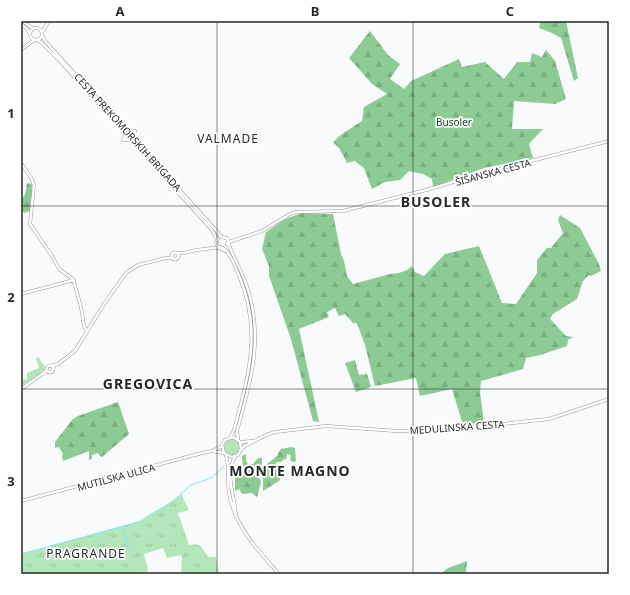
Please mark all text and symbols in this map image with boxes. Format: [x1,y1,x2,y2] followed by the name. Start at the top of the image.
[116,2,125,20] text: A
[311,2,319,20] text: B
[506,2,514,20] text: C
[71,70,185,194] street label: CESTA PREKOMORSKIH BRIGADA
[7,104,15,122] text: 1
[436,115,472,129] park label: Busoler
[197,130,259,147] district label: VALMADE
[454,155,533,189] street label: ŠIŠANSKA CESTA
[401,192,471,211] district label: BUSOLER
[7,288,15,306] text: 2
[103,374,193,393] district label: GREGOVICA
[409,417,505,437] street label: MEDULINSKA CESTA
[76,460,157,494] street label: MUTILSKA ULICA
[229,461,351,480] district label: MONTE MAGNO
[7,472,15,490] text: 3
[46,545,126,562] district label: PRAGRANDE

